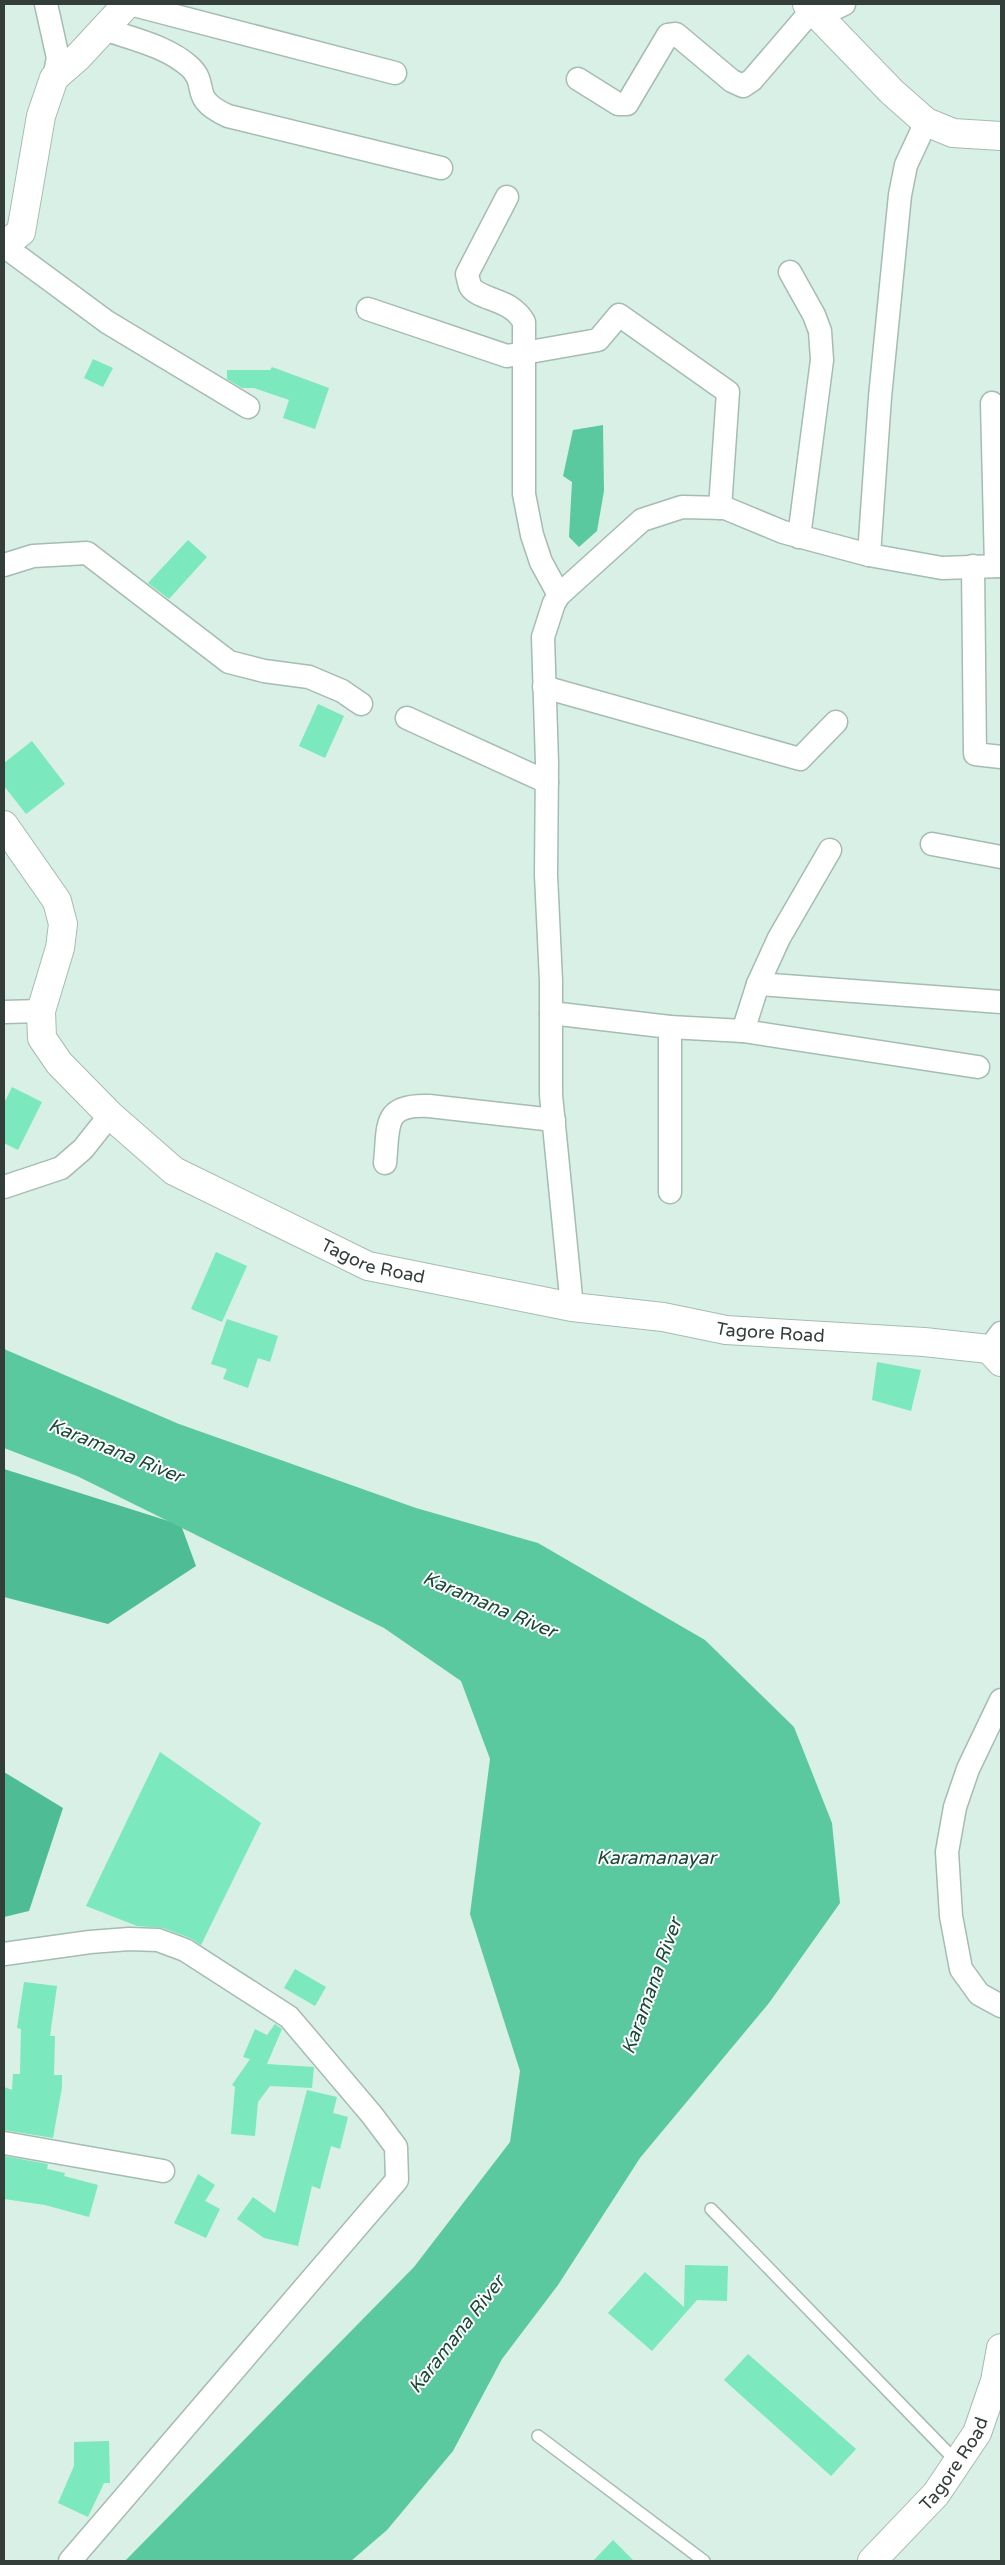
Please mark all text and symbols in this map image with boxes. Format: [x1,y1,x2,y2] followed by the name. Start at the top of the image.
[317,1234,427,1288] street label: Tagore Road
[714,1317,825,1347] street label: Tagore Road
[45,1414,189,1489] water label: Karamana River
[420,1567,562,1644] water label: Karamana River
[596,1847,719,1869] water label: Karamanayar
[617,1913,688,2057] water label: Karamana River
[404,2269,511,2398] water label: Karamana River
[915,2414,993,2515] street label: Tagore Road

